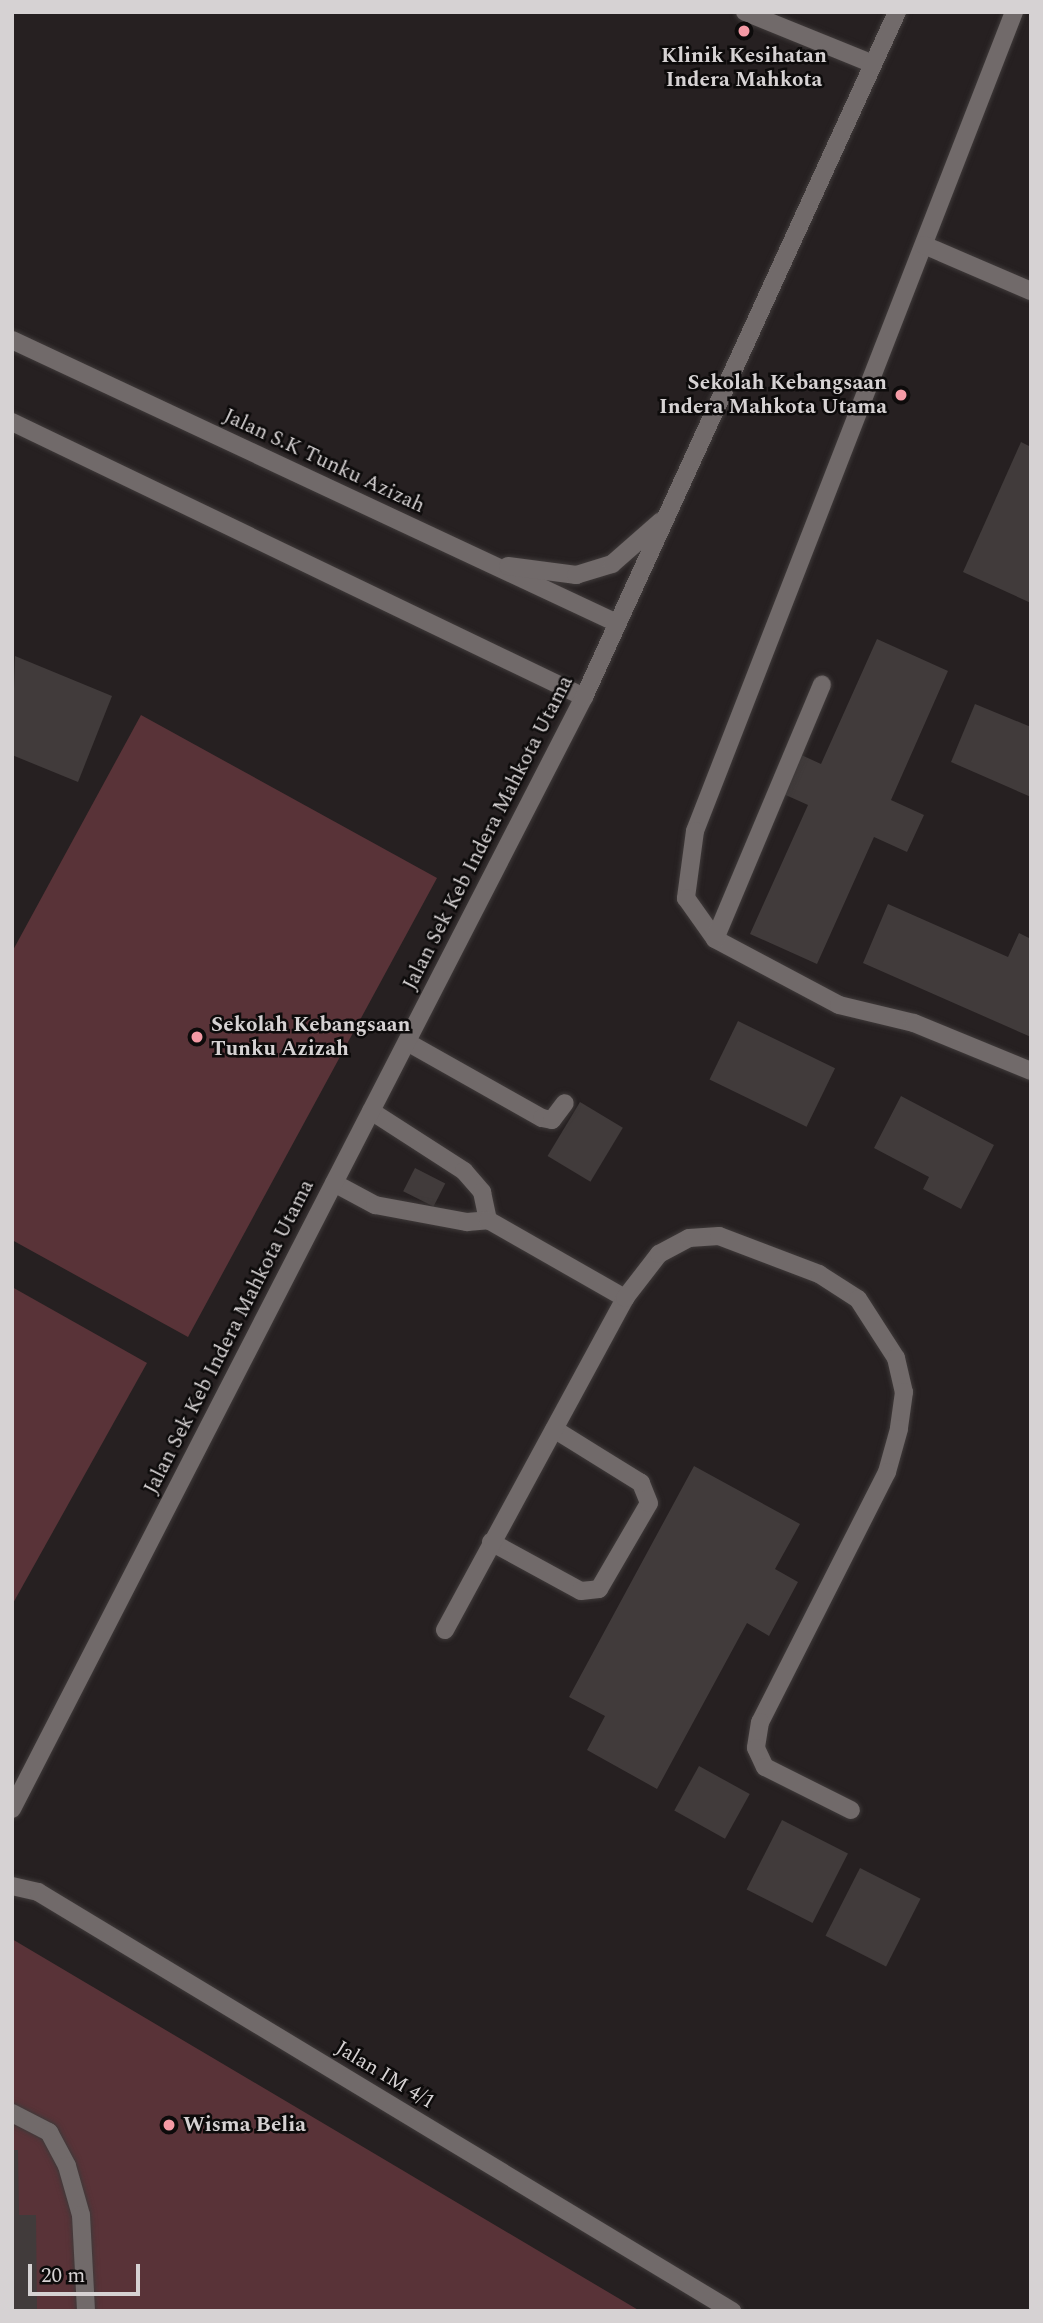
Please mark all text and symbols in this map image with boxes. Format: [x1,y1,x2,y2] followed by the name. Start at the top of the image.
[734,21,754,41] marker: Klinik Kesihatan Indera Mahkota
[661,43,827,93] place label: Klinik Kesihatan Indera Mahkota
[659,370,887,420] place label: Sekolah Kebangsaan Indera Mahkota Utama
[893,387,909,403] marker: Sekolah Kebangsaan Indera Mahkota Utama
[219,403,429,519] street label: Jalan S.K Tunku Azizah
[397,672,579,994] street label: Jalan Sek Keb Indera Mahkota Utama
[211,1012,410,1062] place label: Sekolah Kebangsaan Tunku Azizah
[189,1029,205,1045] marker: Sekolah Kebangsaan Tunku Azizah
[138,1176,320,1498] street label: Jalan Sek Keb Indera Mahkota Utama
[331,2035,439,2115] street label: Jalan IM 4/1
[183,2112,306,2138] place label: Wisma Belia
[161,2117,177,2133] marker: Wisma Belia
[32,2250,144,2294] scale bar
[41,2260,85,2292] text: 20 m

